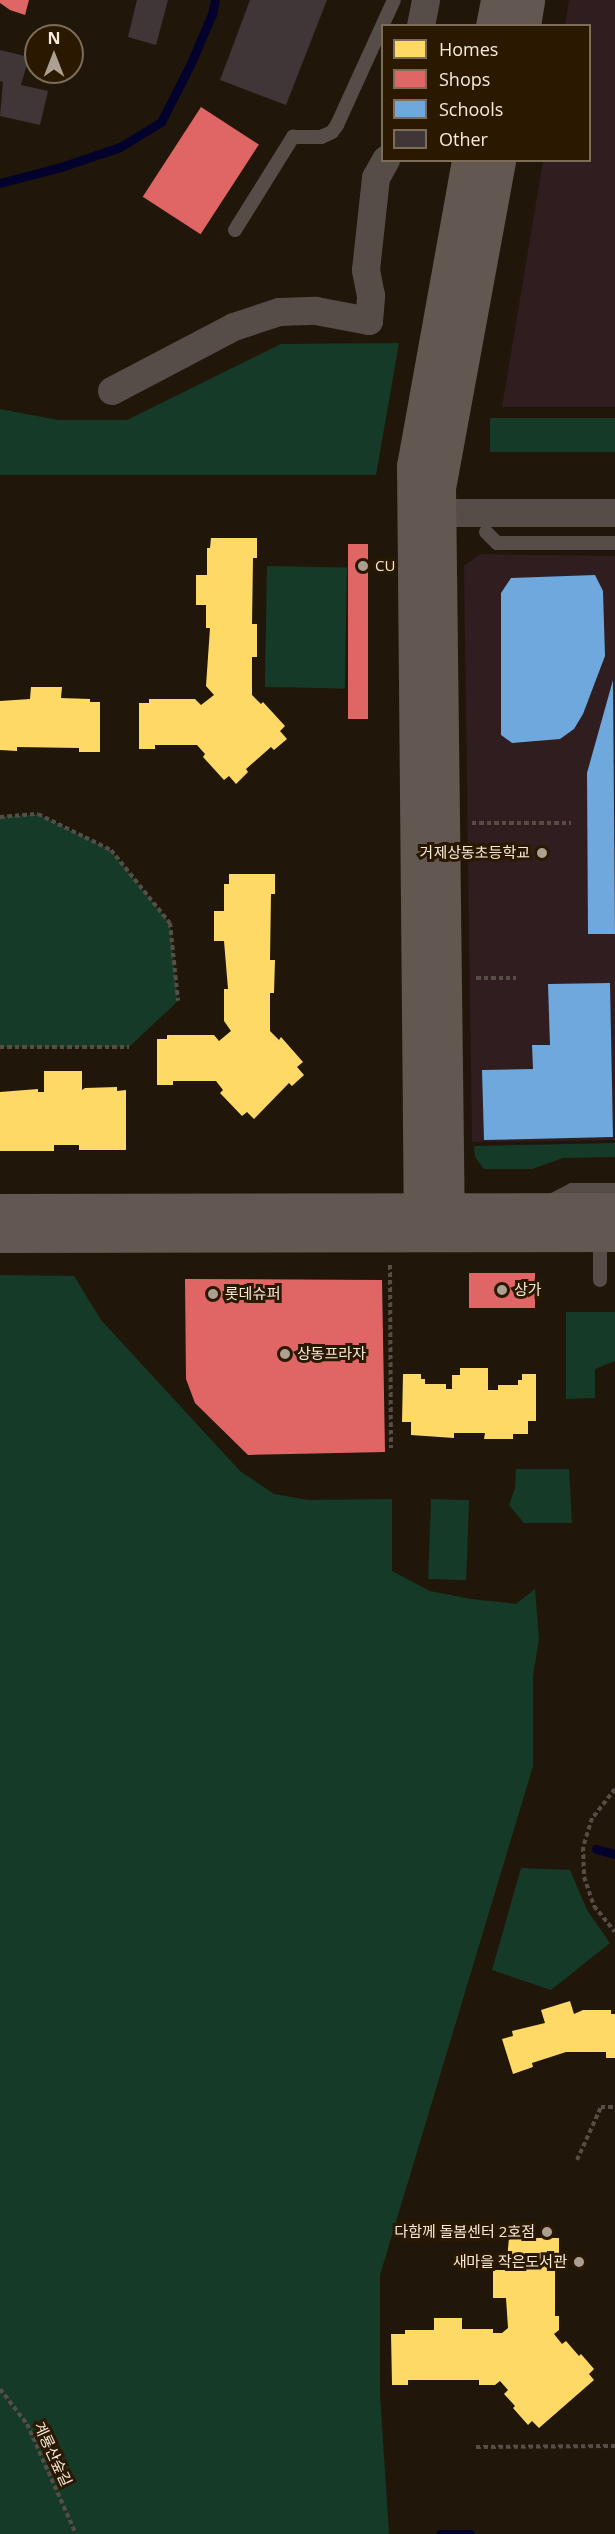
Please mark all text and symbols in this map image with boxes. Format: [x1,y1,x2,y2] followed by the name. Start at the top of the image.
[24,24,84,84] north arrow
[381,24,591,162] legend
[47,27,61,49] text: N
[439,37,498,61] text: Homes
[439,67,490,91] text: Shops
[439,97,503,121] text: Schools
[439,127,488,151] text: Other
[375,557,395,575] place label: CU
[356,559,370,573] marker: CU
[420,844,530,862] place label: 거제상동초등학교
[535,846,549,860] marker: 거제상동초등학교
[514,1281,542,1299] place label: 상가
[495,1283,509,1297] marker: 상가
[225,1285,280,1303] place label: 롯데슈퍼
[206,1287,220,1301] marker: 롯데슈퍼
[297,1345,366,1363] place label: 상동프라자
[278,1347,292,1361] marker: 상동프라자
[394,2223,535,2241] place label: 다함께 돌봄센터 2호점
[540,2225,554,2239] marker: 다함께 돌봄센터 2호점
[453,2253,567,2271] place label: 새마을 작은도서관
[572,2255,586,2269] marker: 새마을 작은도서관
[30,2419,76,2489] street label: 계룡산숲길

